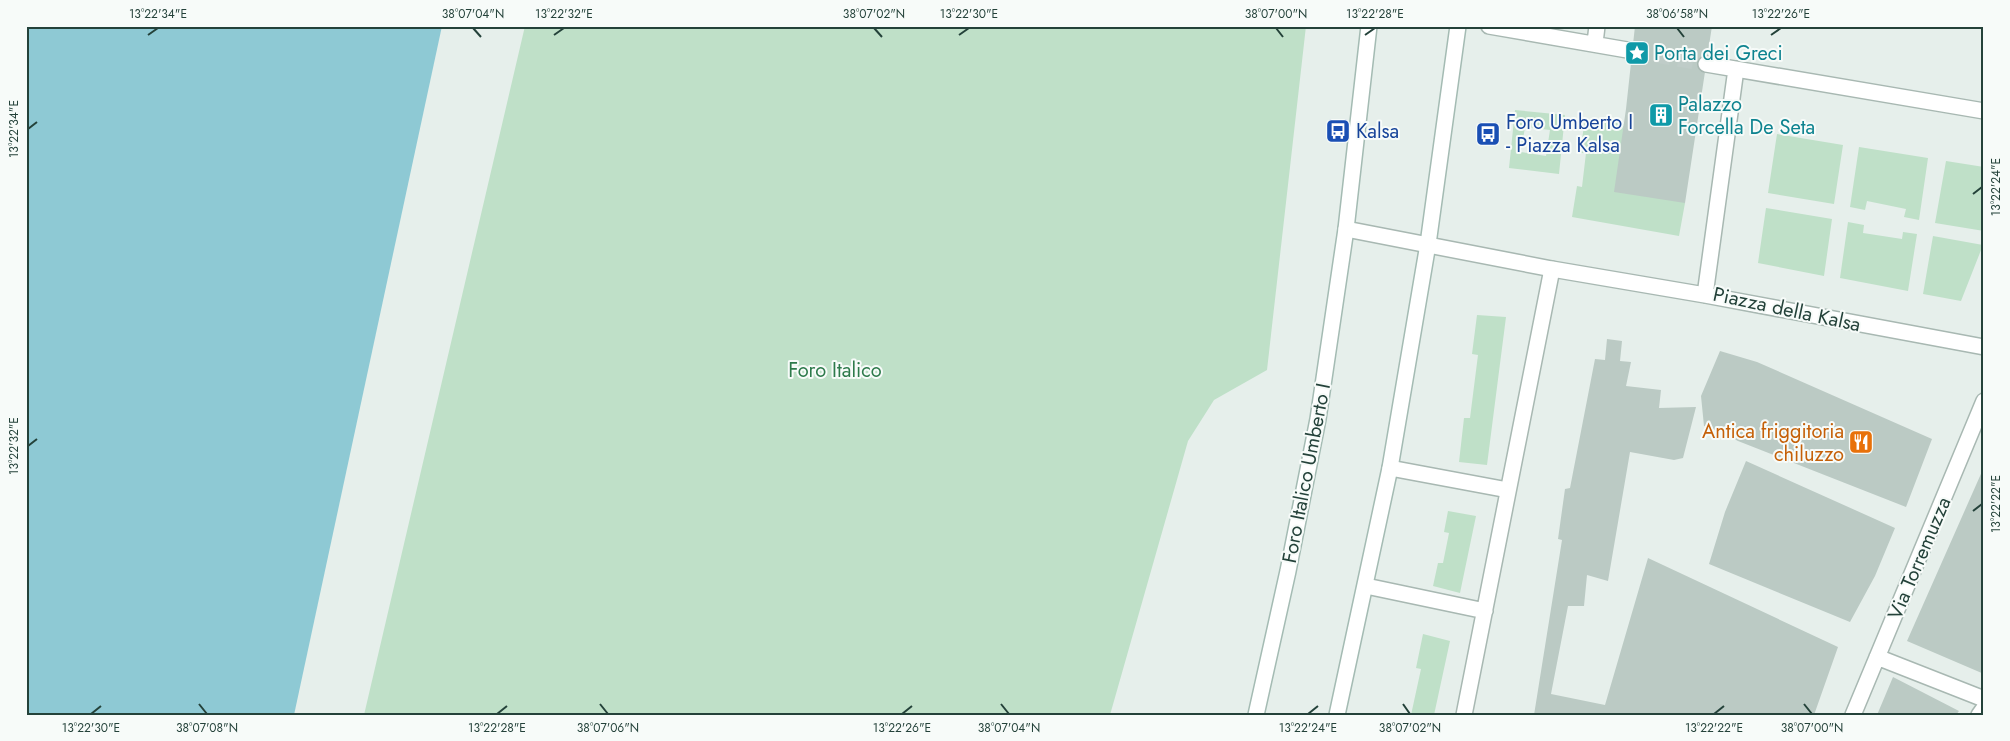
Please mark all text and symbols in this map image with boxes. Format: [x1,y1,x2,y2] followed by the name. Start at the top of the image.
[129,5,187,23] text: 13°22'34"E
[442,5,504,23] text: 38°07'04"N
[535,5,593,23] text: 13°22'32"E
[843,5,905,23] text: 38°07'02"N
[940,5,998,23] text: 13°22'30"E
[1245,5,1307,23] text: 38°07'00"N
[1346,5,1404,23] text: 13°22'28"E
[1646,5,1708,23] text: 38°06'58"N
[1752,5,1810,23] text: 13°22'26"E
[1654,39,1783,68] place label: Porta dei Greci
[1624,40,1650,66] place icon: Porta dei Greci
[1678,90,1815,142] place label: Palazzo Forcella De Seta
[5,100,23,158] text: 13°22'34"E
[1648,102,1674,128] building icon: Palazzo Forcella De Seta
[1506,108,1633,160] place label: Foro Umberto I - Piazza Kalsa
[1356,117,1399,146] place label: Kalsa
[1325,118,1351,144] bus stop icon: Kalsa
[1475,121,1501,147] bus stop icon: Foro Umberto I - Piazza Kalsa
[1987,158,2005,216] text: 13°22'24"E
[1710,280,1863,339] street label: Piazza della Kalsa
[788,356,882,385] park label: Foro Italico
[1275,381,1338,566] street label: Foro Italico Umberto I
[5,417,23,475] text: 13°22'32"E
[1702,417,1844,469] place label: Antica friggitoria chiluzzo
[1848,429,1874,455] restaurant icon: Antica friggitoria chiluzzo
[1987,475,2005,533] text: 13°22'22"E
[1881,492,1958,624] street label: Via Torremuzza
[62,719,120,737] text: 13°22'30"E
[176,719,238,737] text: 38°07'08"N
[468,719,526,737] text: 13°22'28"E
[577,719,639,737] text: 38°07'06"N
[873,719,931,737] text: 13°22'26"E
[978,719,1040,737] text: 38°07'04"N
[1279,719,1337,737] text: 13°22'24"E
[1379,719,1441,737] text: 38°07'02"N
[1685,719,1743,737] text: 13°22'22"E
[1781,719,1843,737] text: 38°07'00"N

